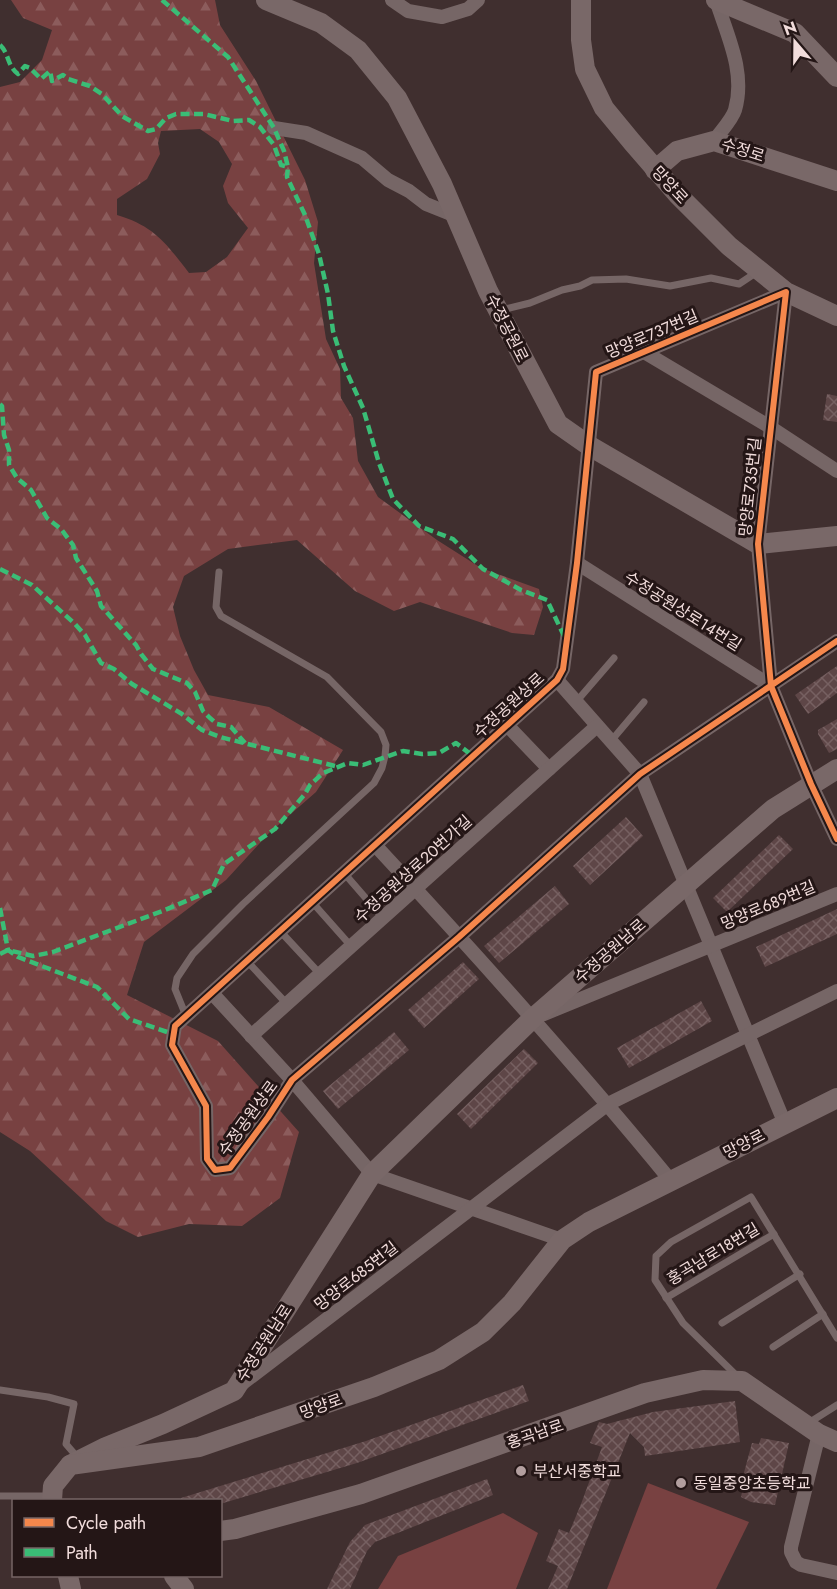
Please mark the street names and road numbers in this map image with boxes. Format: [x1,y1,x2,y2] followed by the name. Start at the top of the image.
[718,132,768,168] street label: 수정로
[647,161,694,209] street label: 망양로
[480,290,534,366] street label: 수정공원로
[602,304,702,364] street label: 망양로737번길
[733,436,767,538] street label: 망양로735번길
[620,566,746,656] street label: 수정공원상로14번길
[468,667,550,743] street label: 수정공원상로
[349,810,477,928] street label: 수정공원상로20번가길
[717,875,819,935] street label: 망양로689번길
[569,913,651,989] street label: 수정공원남로
[213,1075,283,1160] street label: 수정공원상로
[719,1124,769,1164] street label: 망양로
[662,1217,764,1291] street label: 홍곡남로18번길
[309,1236,403,1316] street label: 망양로685번길
[230,1299,298,1386] street label: 수정공원남로
[296,1388,346,1424] street label: 망양로
[503,1413,567,1454] street label: 홍곡남로

